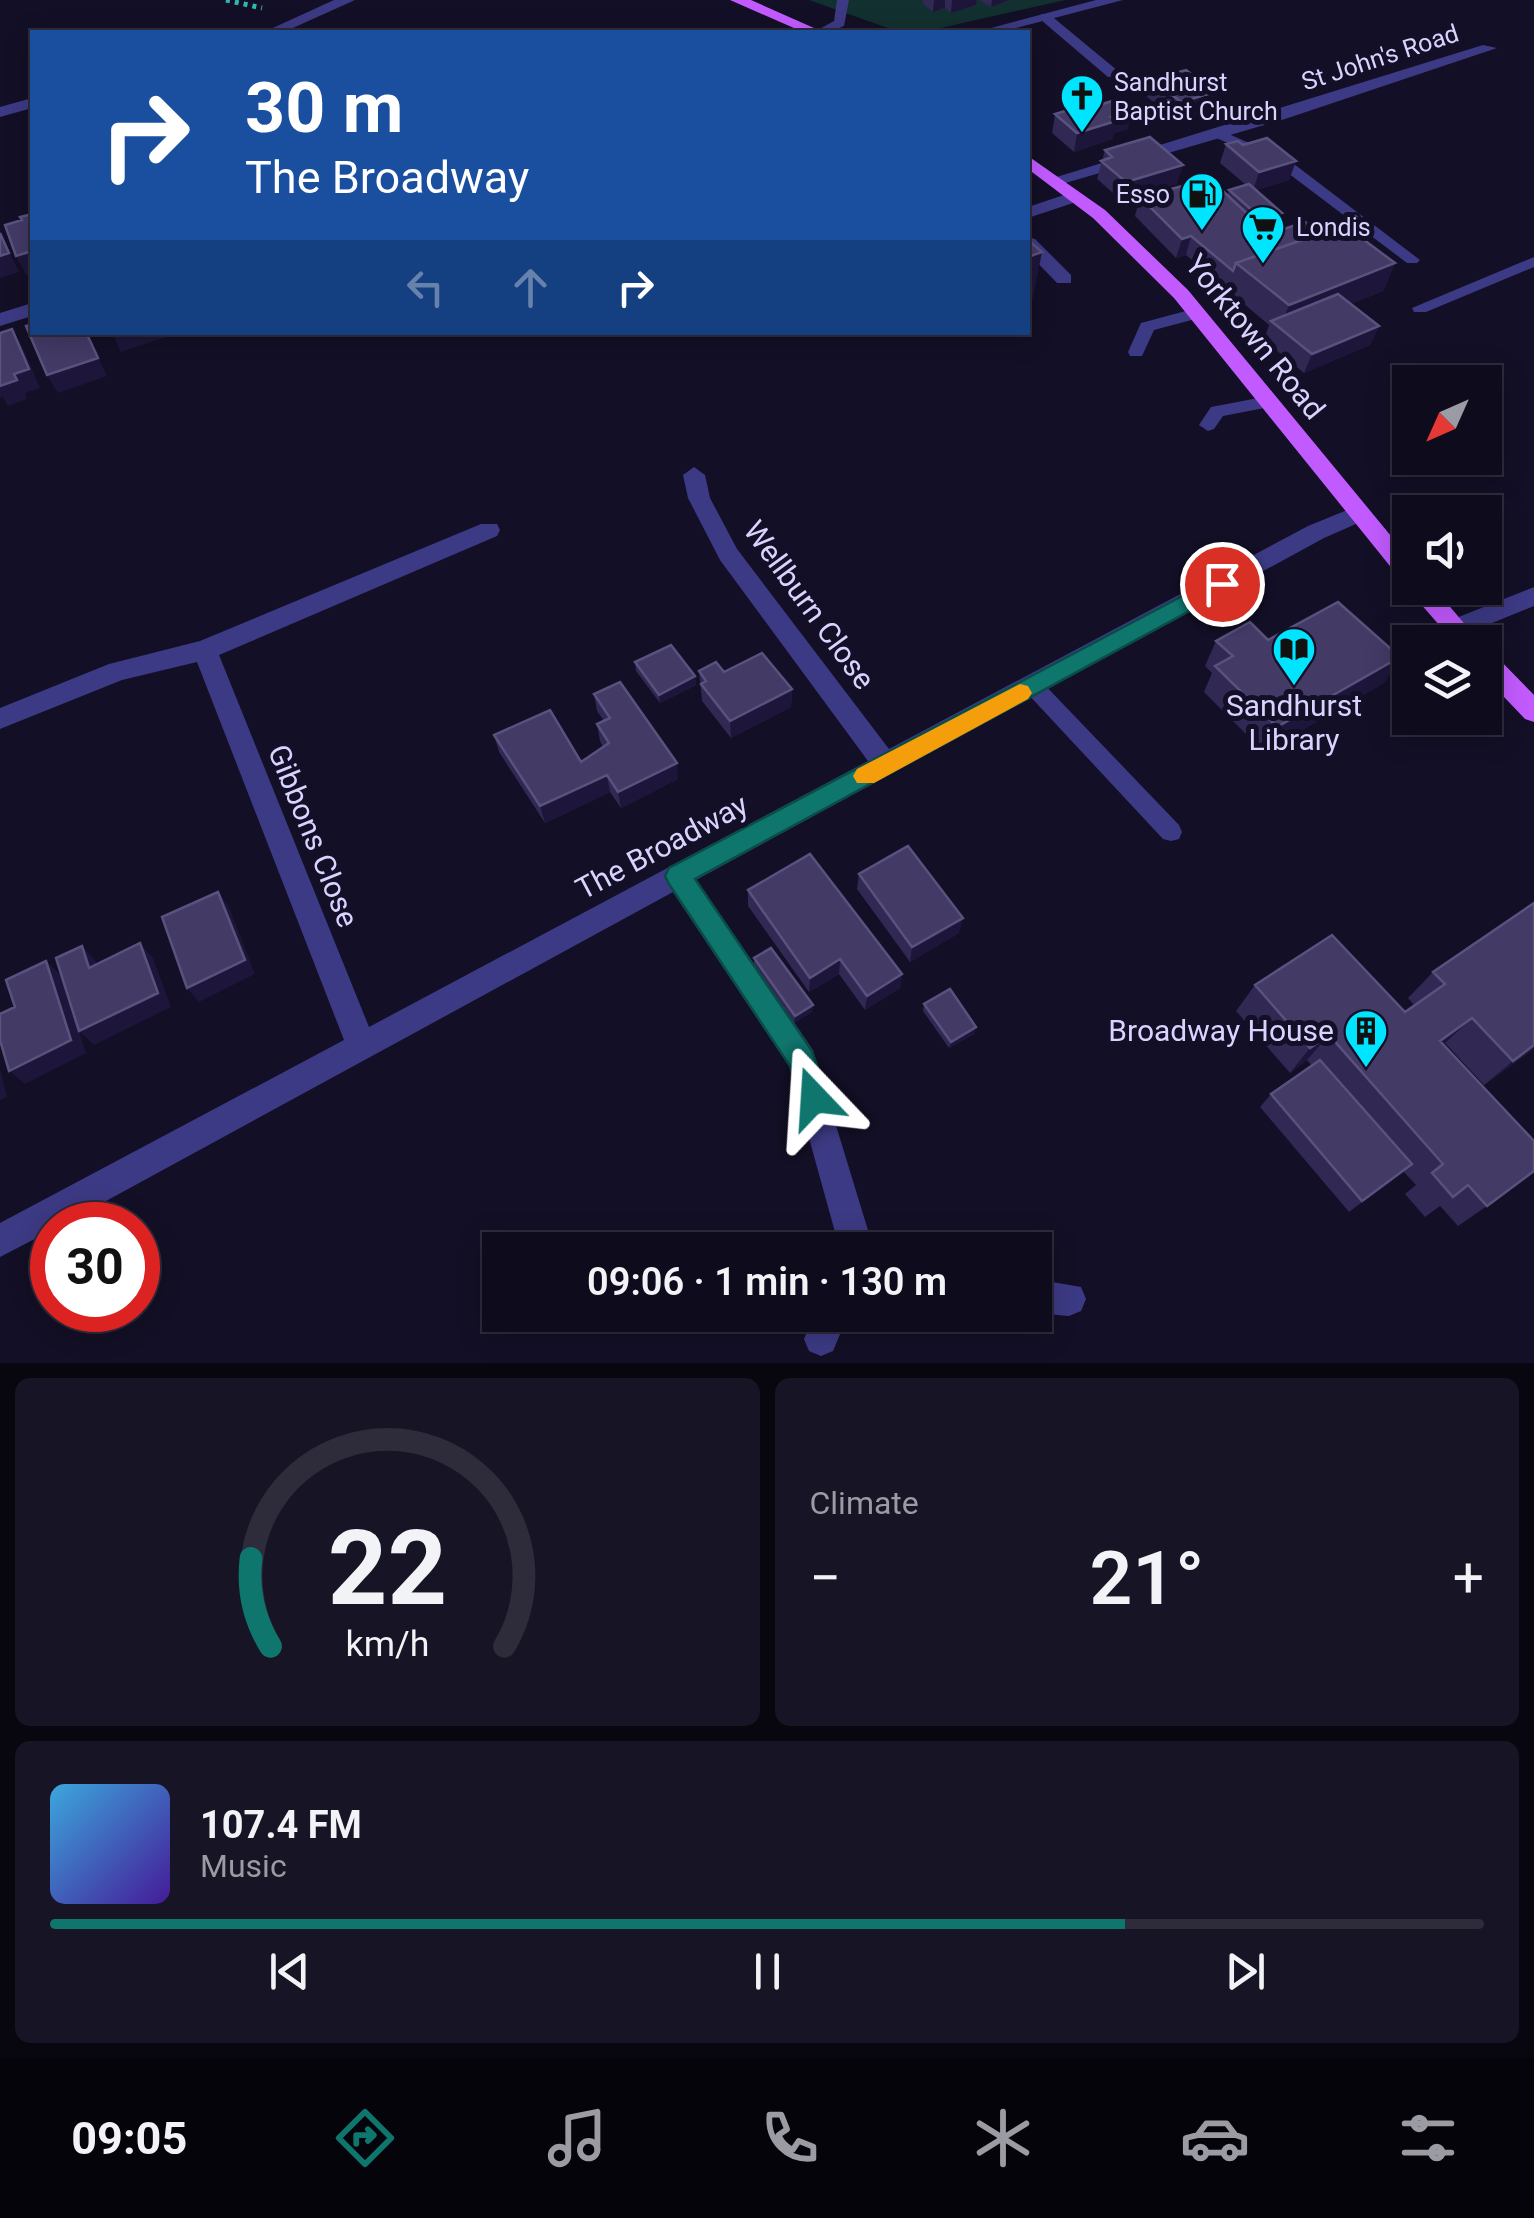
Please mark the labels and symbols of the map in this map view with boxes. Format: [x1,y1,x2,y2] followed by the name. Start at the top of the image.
[1298,18,1462,97] street label: St John's Road
[1114,68,1278,126] place label: Sandhurst Baptist Church
[1059,73,1105,134] church icon: Sandhurst Baptist Church
[1179,171,1225,232] fuel station icon: Esso
[1116,180,1170,209] place label: Esso
[1240,204,1286,265] supermarket icon: Londis
[1296,213,1371,242] place label: Londis
[1178,247,1332,426] street label: Yorktown Road
[1392,365,1502,475] north arrow
[737,514,882,696] street label: Wellburn Close
[1180,542,1265,627] pin
[1271,626,1317,687] library icon: Sandhurst Library
[1226,688,1362,757] place label: Sandhurst Library
[261,740,366,932] street label: Gibbons Close
[570,787,754,906] street label: The Broadway
[1343,1008,1389,1069] building icon: Broadway House
[1108,1013,1334,1048] place label: Broadway House
[762,1046,866,1150] position arrow
[30,1202,160,1332] speed limit sign: 30

